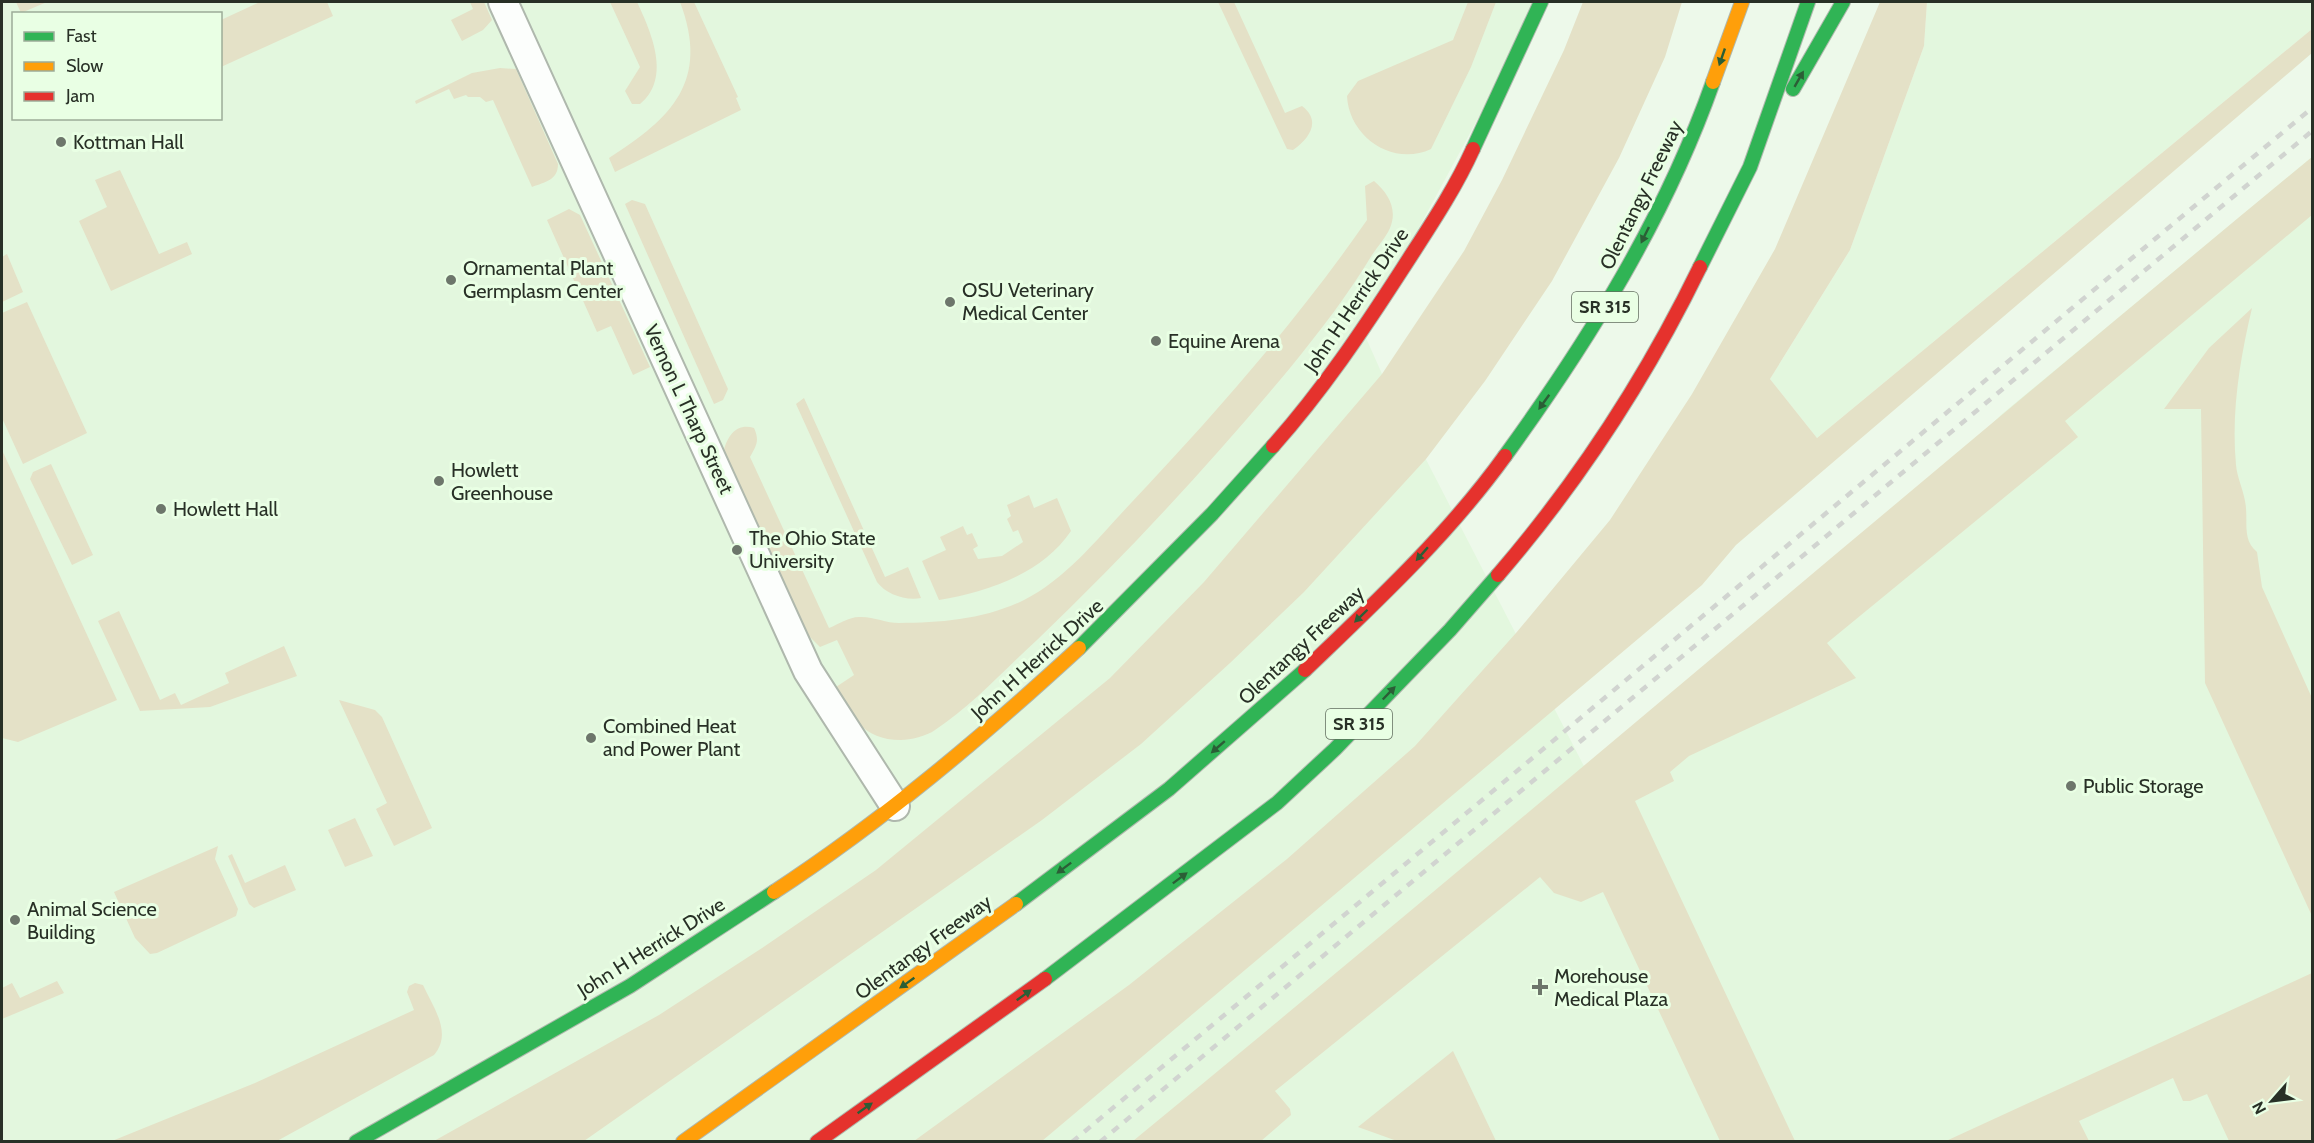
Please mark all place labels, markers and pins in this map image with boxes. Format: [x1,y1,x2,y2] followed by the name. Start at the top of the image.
[73,130,184,154] place label: Kottman Hall
[54,135,68,149] marker: Kottman Hall
[463,256,623,303] place label: Ornamental Plant Germplasm Center
[444,273,458,287] marker: Ornamental Plant Germplasm Center
[962,278,1094,325] place label: OSU Veterinary Medical Center
[943,295,957,309] marker: OSU Veterinary Medical Center
[1168,329,1280,353] place label: Equine Arena
[1149,334,1163,348] marker: Equine Arena
[451,458,553,505] place label: Howlett Greenhouse
[432,474,446,488] marker: Howlett Greenhouse
[173,497,278,521] place label: Howlett Hall
[154,502,168,516] marker: Howlett Hall
[749,526,875,573] place label: The Ohio State University
[730,543,744,557] marker: The Ohio State University
[603,714,741,761] place label: Combined Heat and Power Plant
[584,731,598,745] marker: Combined Heat and Power Plant
[2083,774,2203,798] place label: Public Storage
[2064,779,2078,793] marker: Public Storage
[27,897,157,944] place label: Animal Science Building
[8,913,22,927] marker: Animal Science Building
[1554,964,1669,1011] place label: Morehouse Medical Plaza
[1531,978,1549,996] marker: Morehouse Medical Plaza

